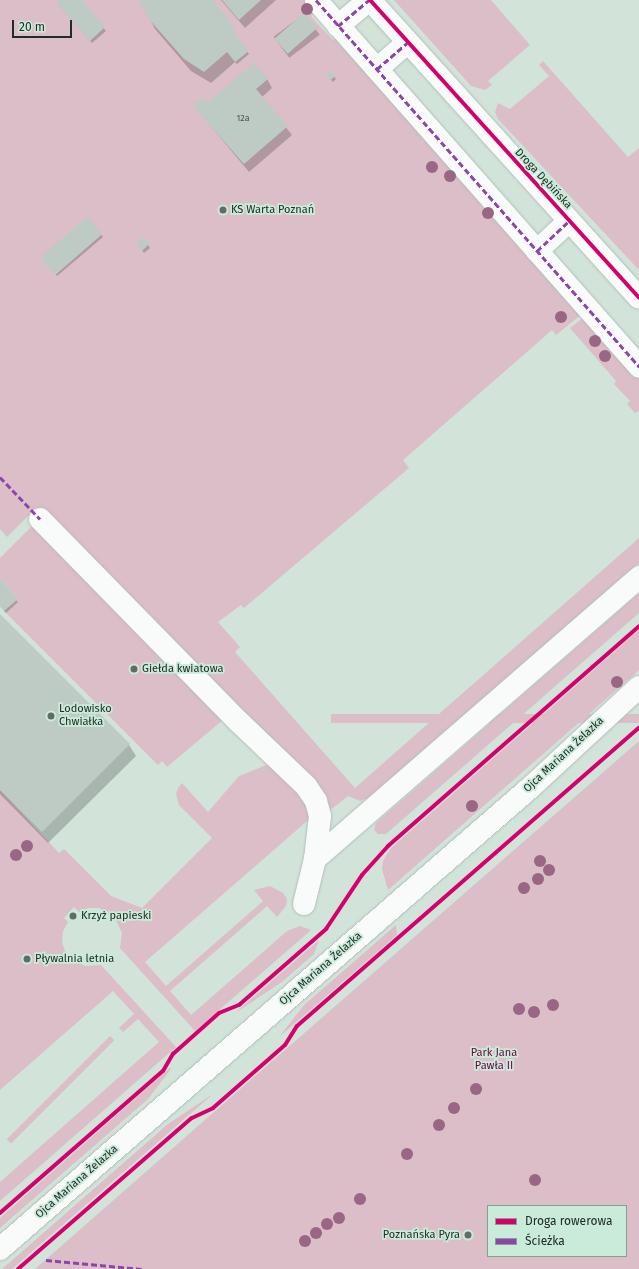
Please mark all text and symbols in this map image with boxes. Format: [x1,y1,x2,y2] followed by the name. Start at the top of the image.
[14,12,74,38] scale bar
[19,20,45,34] text: 20 m
[236,113,250,123] house number: 12a
[512,146,574,212] street label: Droga Dębińska
[231,203,314,217] place label: KS Warta Poznań
[218,205,228,215] marker: KS Warta Poznań
[142,662,223,676] place label: Giełda kwiatowa
[129,664,139,674] marker: Giełda kwiatowa
[59,703,112,729] place label: Lodowisko Chwiałka
[46,711,56,721] marker: Lodowisko Chwiałka
[521,714,607,796] street label: Ojca Mariana Żelazka
[81,909,151,923] place label: Krzyż papieski
[68,911,78,921] marker: Krzyż papieski
[277,930,365,1008] street label: Ojca Mariana Żelazka
[35,952,114,966] place label: Pływalnia letnia
[22,954,32,964] marker: Pływalnia letnia
[471,1047,517,1073] park label: Park Jana Pawła II
[33,1143,121,1221] street label: Ojca Mariana Żelazka
[487,1205,627,1257] legend
[525,1214,612,1228] text: Droga rowerowa
[383,1228,460,1242] place label: Poznańska Pyra
[463,1230,473,1240] marker: Poznańska Pyra
[525,1234,565,1248] text: Ścieżka

